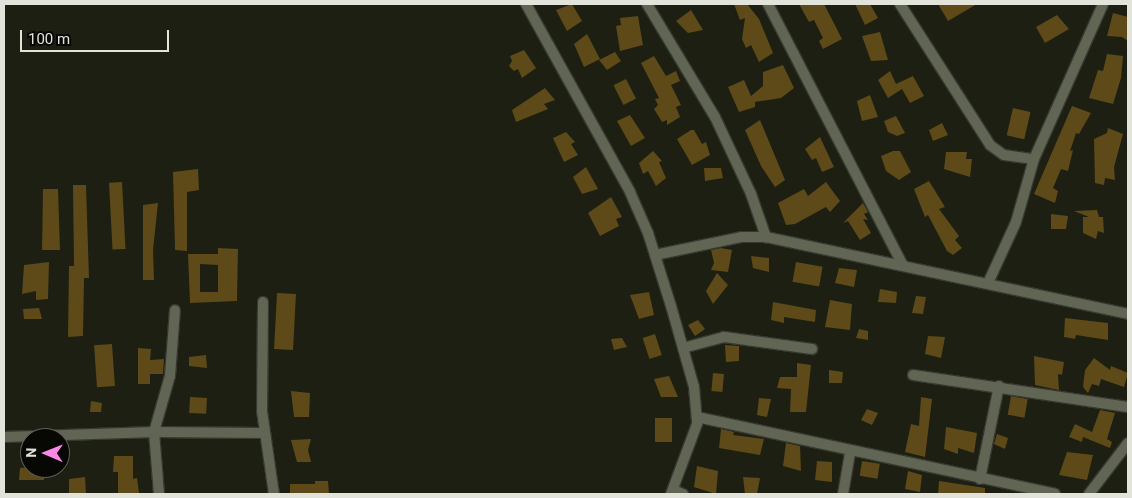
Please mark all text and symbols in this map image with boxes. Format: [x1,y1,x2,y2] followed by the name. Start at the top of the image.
[22,20,171,52] scale bar
[28,30,70,48] text: 100 m
[20,428,70,478] north arrow
[23,448,39,458] text: N

